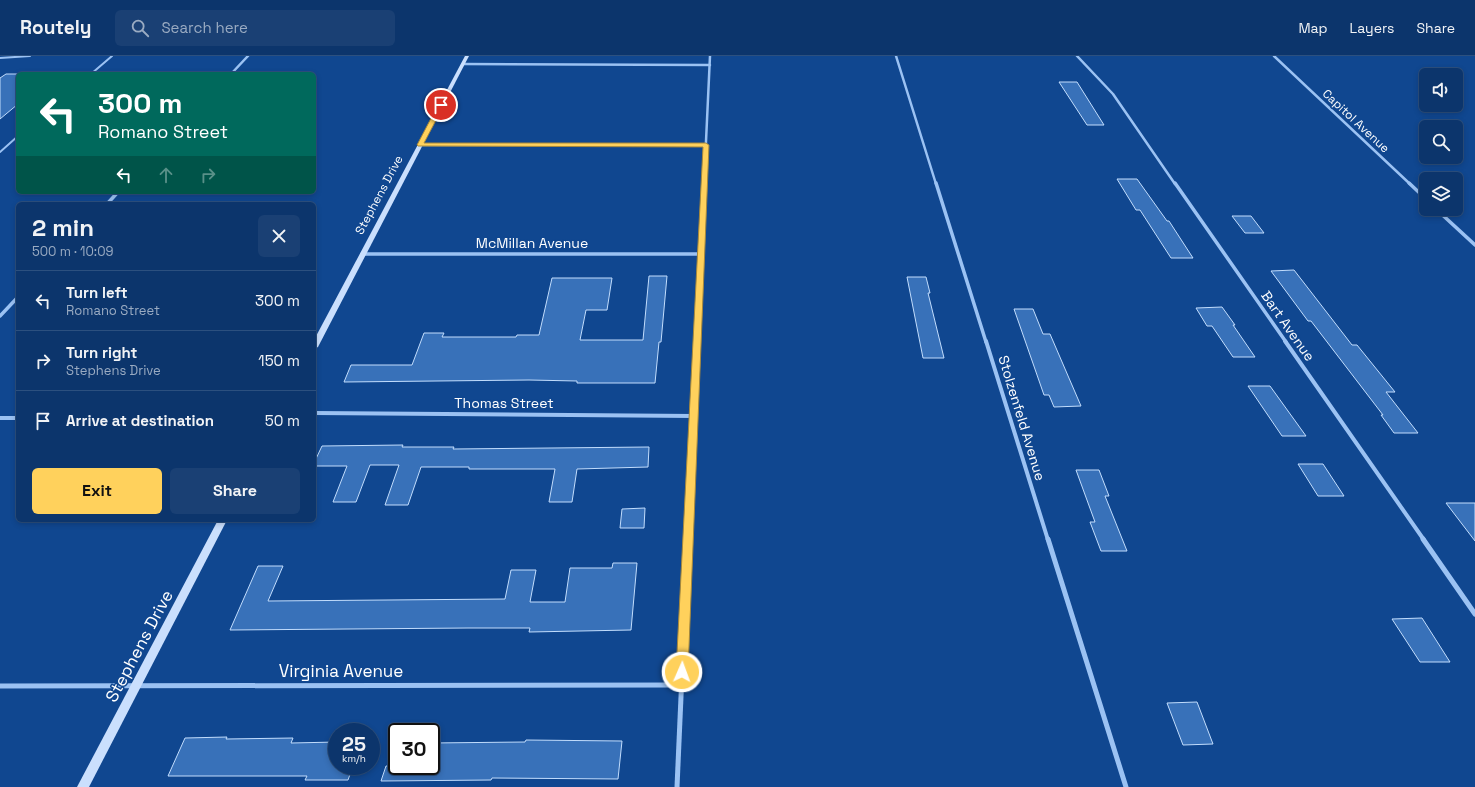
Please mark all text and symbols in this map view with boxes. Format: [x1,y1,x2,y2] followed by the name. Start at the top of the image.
[115,10,395,46] search box
[20,15,91,40] text: Routely
[129,17,151,39] icon: search
[161,18,248,37] text: Search here
[1298,19,1328,37] text: Map
[1350,19,1394,37] text: Layers
[1416,19,1455,37] text: Share
[1419,68,1463,216] map controls
[1419,68,1463,112] button: sound
[98,85,182,121] text: 300 m
[1319,86,1393,156] street label: Capitol Avenue
[32,88,84,140] icon: left
[424,88,458,122] pin
[430,94,452,116] icon: arrive
[98,120,228,143] text: Romano Street
[1419,120,1463,164] button: search
[351,153,407,237] street label: Stephens Drive
[113,164,135,186] icon: left
[155,164,177,186] icon: ahead
[197,164,219,186] icon: right
[1419,172,1463,216] button: layers
[32,212,94,243] text: 2 min
[258,215,300,257] button: close
[476,234,588,252] street label: McMillan Avenue
[32,243,113,260] text: 500 m · 10:09
[66,283,128,302] text: Turn left
[1257,287,1319,365] street label: Bart Avenue
[32,290,54,312] icon: left
[255,291,300,310] text: 300 m
[66,302,160,319] text: Romano Street
[66,343,137,362] text: Turn right
[32,350,54,372] icon: right
[258,351,300,370] text: 150 m
[994,353,1050,483] street label: Stolzenfeld Avenue
[66,362,161,379] text: Stephens Drive
[454,394,554,412] street label: Thomas Street
[32,410,54,432] icon: arrive
[66,411,214,430] text: Arrive at destination
[265,411,300,430] text: 50 m
[32,468,162,514] button: Exit
[170,468,300,514] button: Share
[100,586,178,706] street label: Stephens Drive
[661,651,703,693] position arrow
[279,660,403,682] street label: Virginia Avenue
[388,723,440,775] speed limit sign: 30
[342,731,366,757] text: 25
[342,752,366,765] text: km/h

